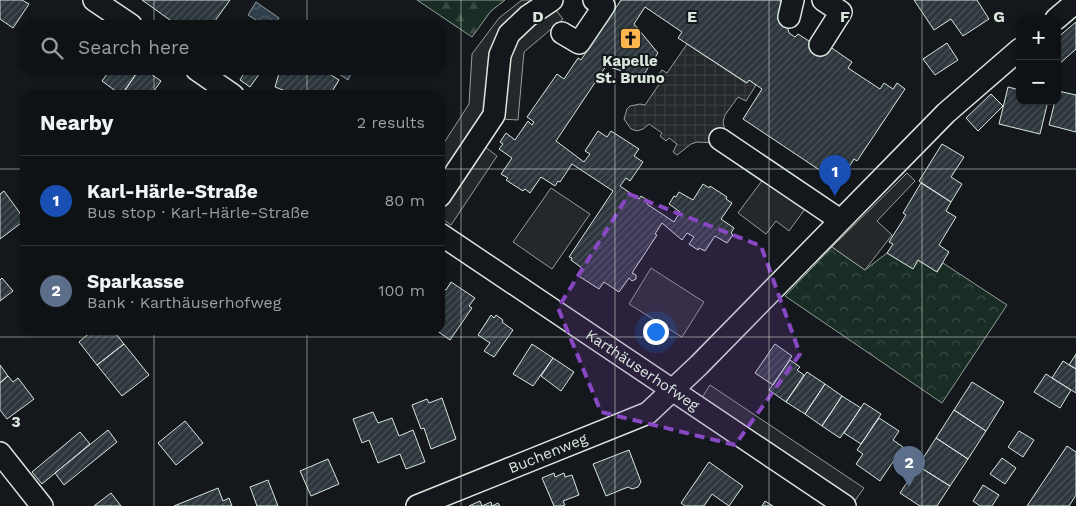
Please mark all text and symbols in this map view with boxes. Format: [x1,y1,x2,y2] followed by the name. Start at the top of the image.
[532,7,544,26] text: D
[687,7,697,26] text: E
[840,7,850,26] text: F
[993,7,1005,26] text: G
[1016,15,1061,105] map controls
[1016,15,1061,60] button: +
[20,20,445,75] search box
[618,26,642,50] church icon: Kapelle St. Bruno
[38,34,66,62] icon: search
[78,36,189,59] text: Search here
[595,52,665,87] place label: Kapelle St. Bruno
[1016,60,1061,105] button: −
[40,110,113,135] text: Nearby
[357,113,425,132] text: 2 results
[819,155,851,196] pin: 1
[87,180,258,203] text: Karl-Härle-Straße
[53,191,59,210] text: 1
[384,191,425,210] text: 80 m
[87,203,309,222] text: Bus stop · Karl-Härle-Straße
[87,270,184,293] text: Sparkasse
[51,281,61,300] text: 2
[378,281,425,300] text: 100 m
[87,293,281,312] text: Bank · Karthäuserhofweg
[643,319,669,345] your location
[582,326,703,415] street label: Karthäuserhofweg
[11,412,21,431] text: 3
[506,429,590,477] street label: Buchenweg
[893,446,925,487] pin: 2

